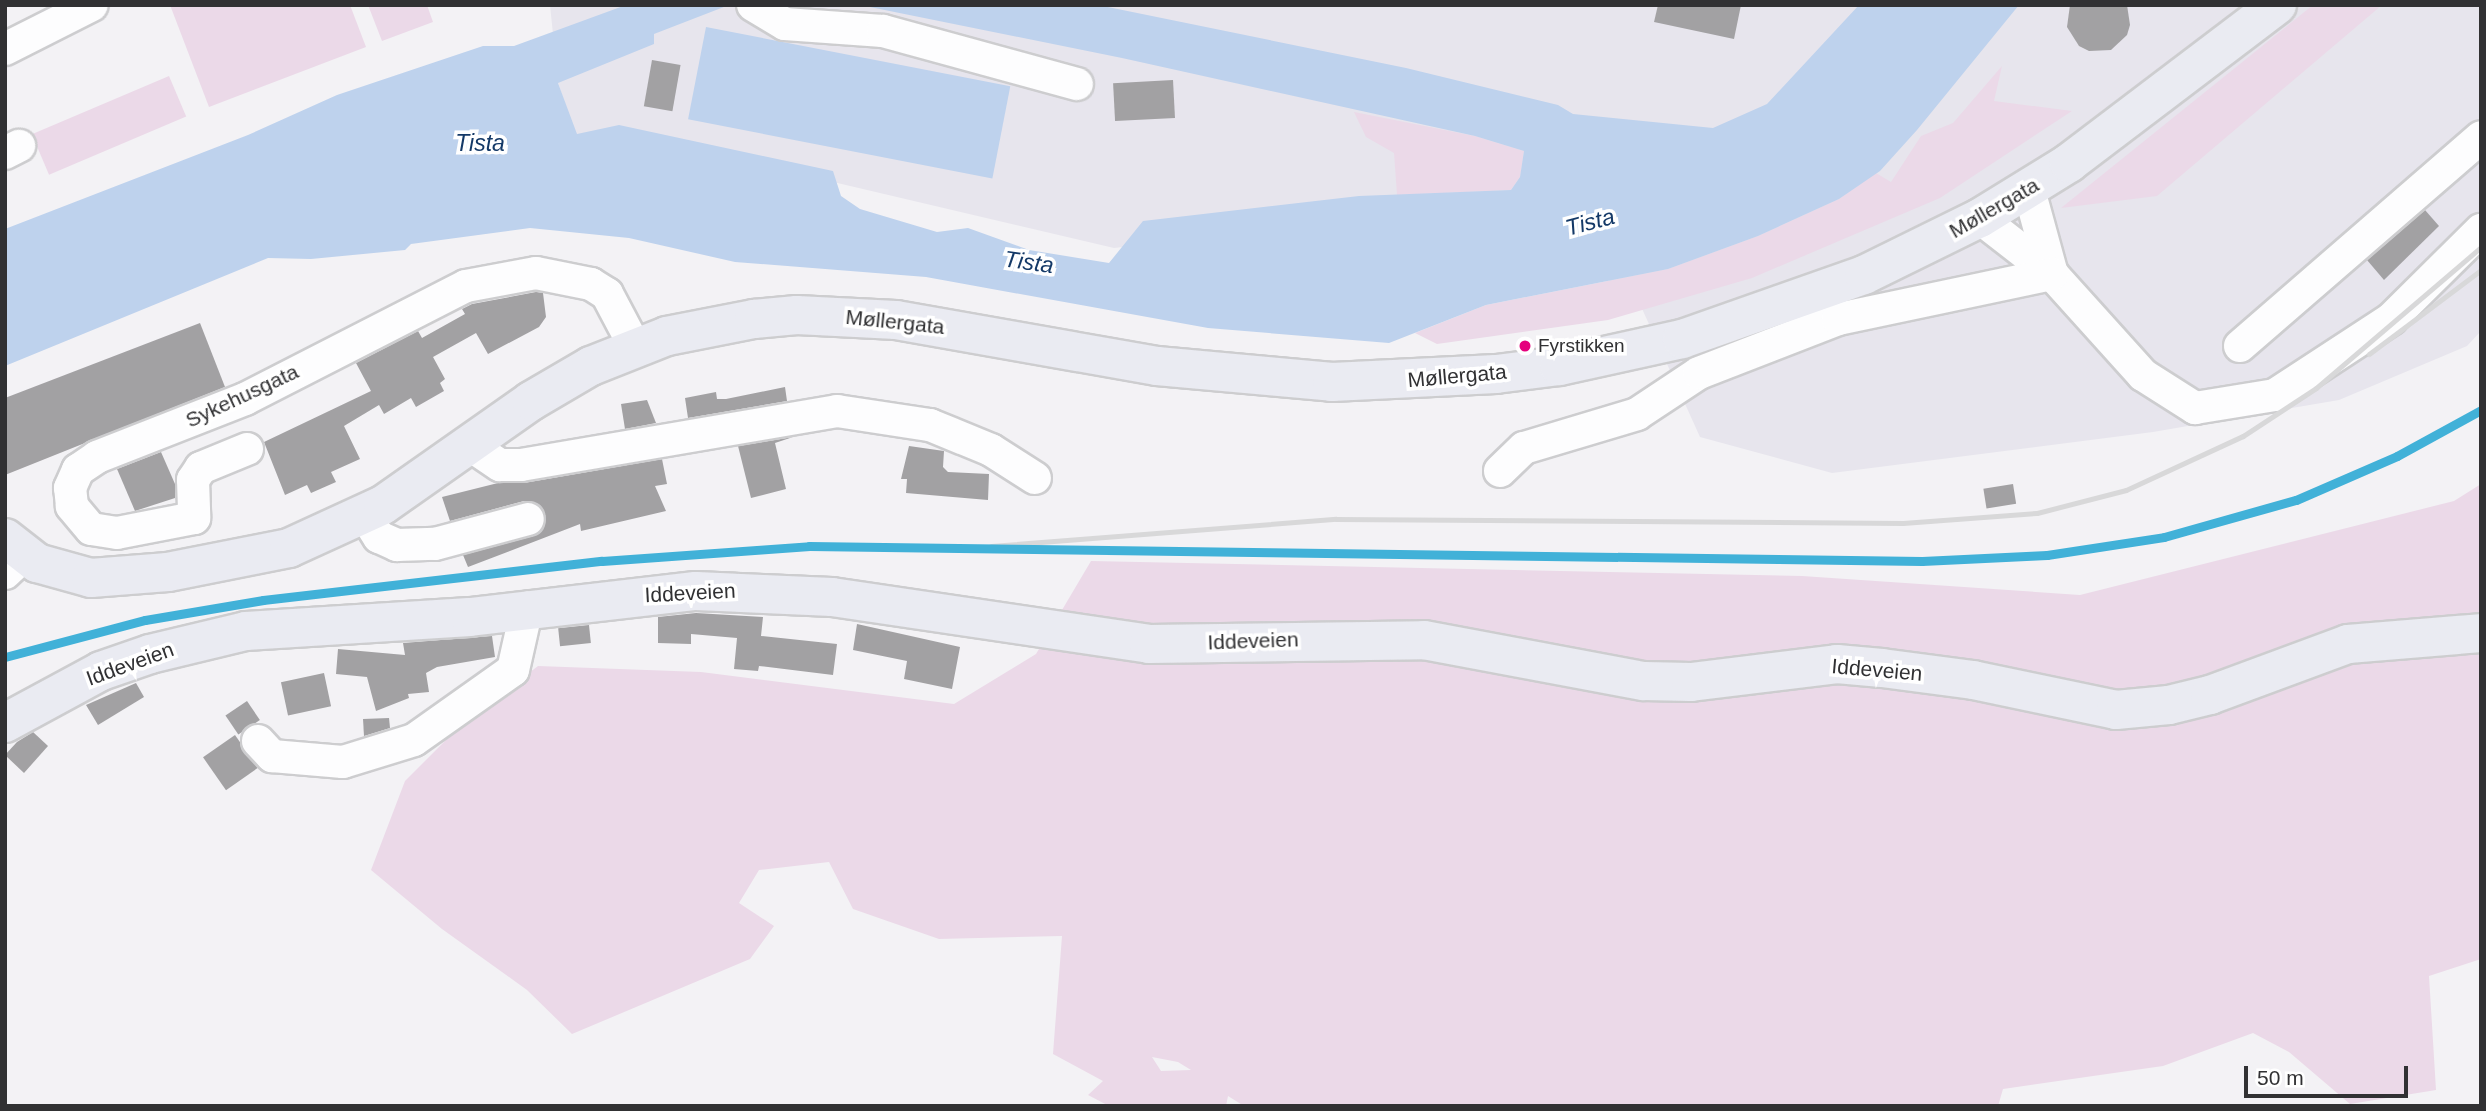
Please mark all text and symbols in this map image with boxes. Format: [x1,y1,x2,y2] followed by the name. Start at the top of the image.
[455,129,505,157] water label: Tista
[1945,172,2043,244] street label: Møllergata
[1562,202,1618,242] water label: Tista
[1003,245,1055,279] water label: Tista
[844,304,946,340] street label: Møllergata
[1538,335,1625,357] place label: Fyrstikken
[1518,339,1532,353] marker: Fyrstikken
[182,359,302,433] street label: Sykehusgata
[1406,359,1508,393] street label: Møllergata
[644,578,736,608] street label: Iddeveien
[1207,627,1299,655] street label: Iddeveien
[83,637,177,691] street label: Iddeveien
[1831,653,1923,687] street label: Iddeveien
[2248,1052,2412,1096] scale bar
[2257,1066,2304,1089] text: 50 m

